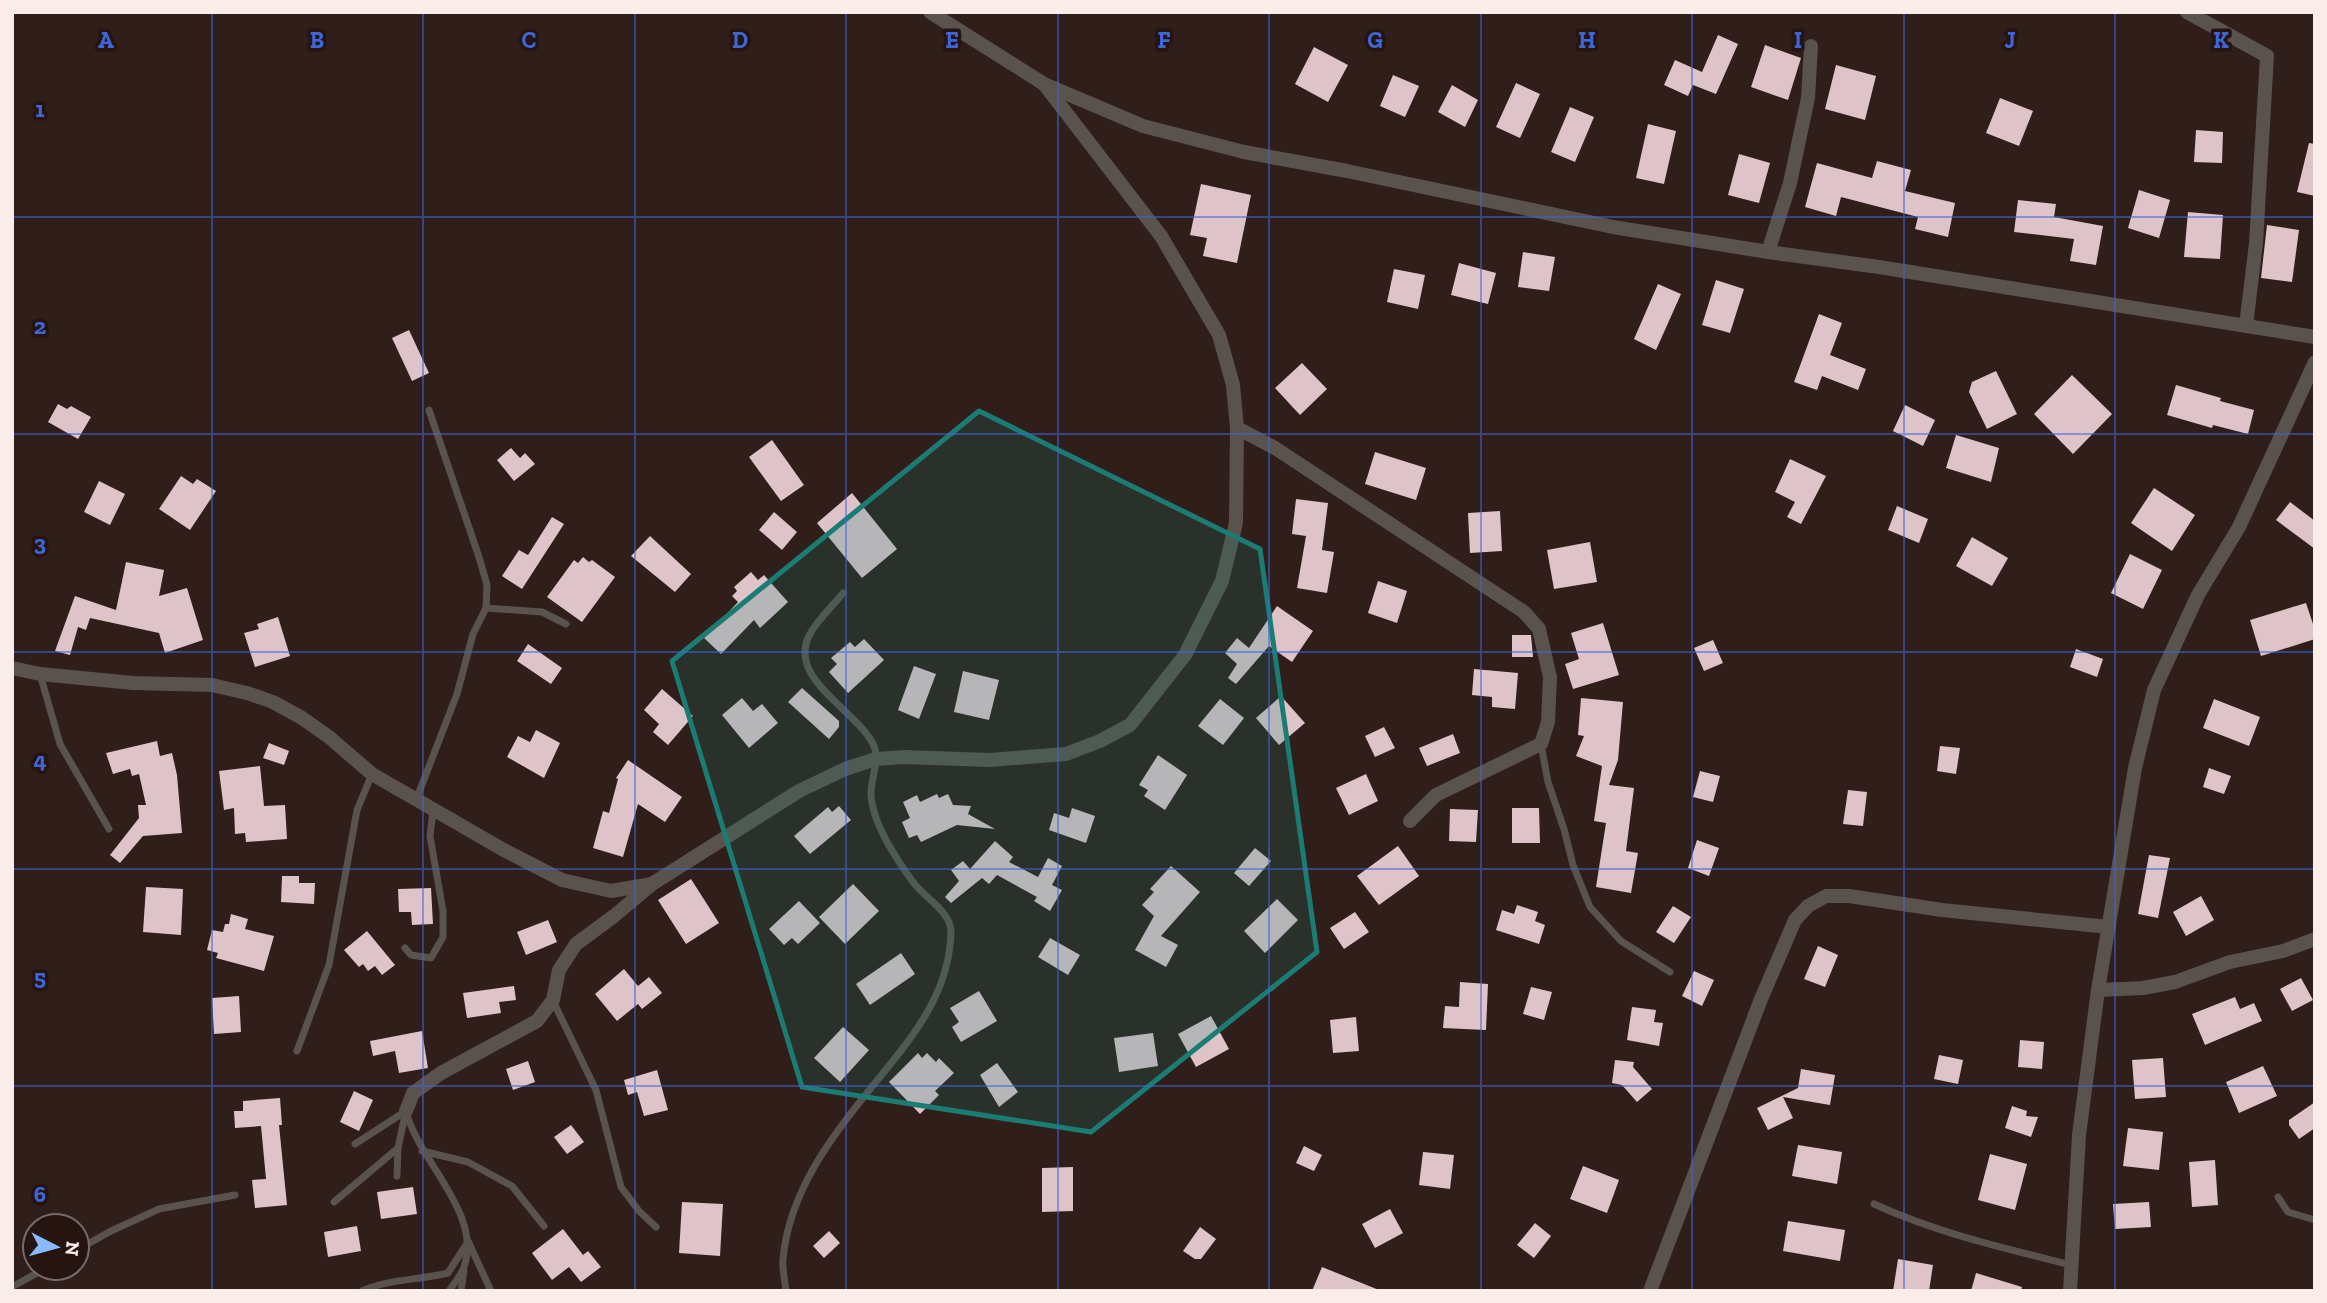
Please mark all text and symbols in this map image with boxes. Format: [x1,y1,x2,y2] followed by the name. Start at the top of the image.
[98,26,114,54] text: A
[310,26,324,54] text: B
[522,26,536,54] text: C
[732,26,748,54] text: D
[945,26,959,54] text: E
[1157,26,1171,54] text: F
[1367,26,1383,54] text: G
[1578,26,1596,54] text: H
[1794,26,1802,54] text: I
[2004,26,2016,54] text: J
[2213,26,2229,54] text: K
[35,95,45,123] text: 1
[34,312,46,340] text: 2
[34,529,46,557] text: 3
[33,746,47,774] text: 4
[34,963,46,991] text: 5
[34,1180,46,1208] text: 6
[21,1212,91,1282] north arrow
[60,1240,85,1257] text: N

